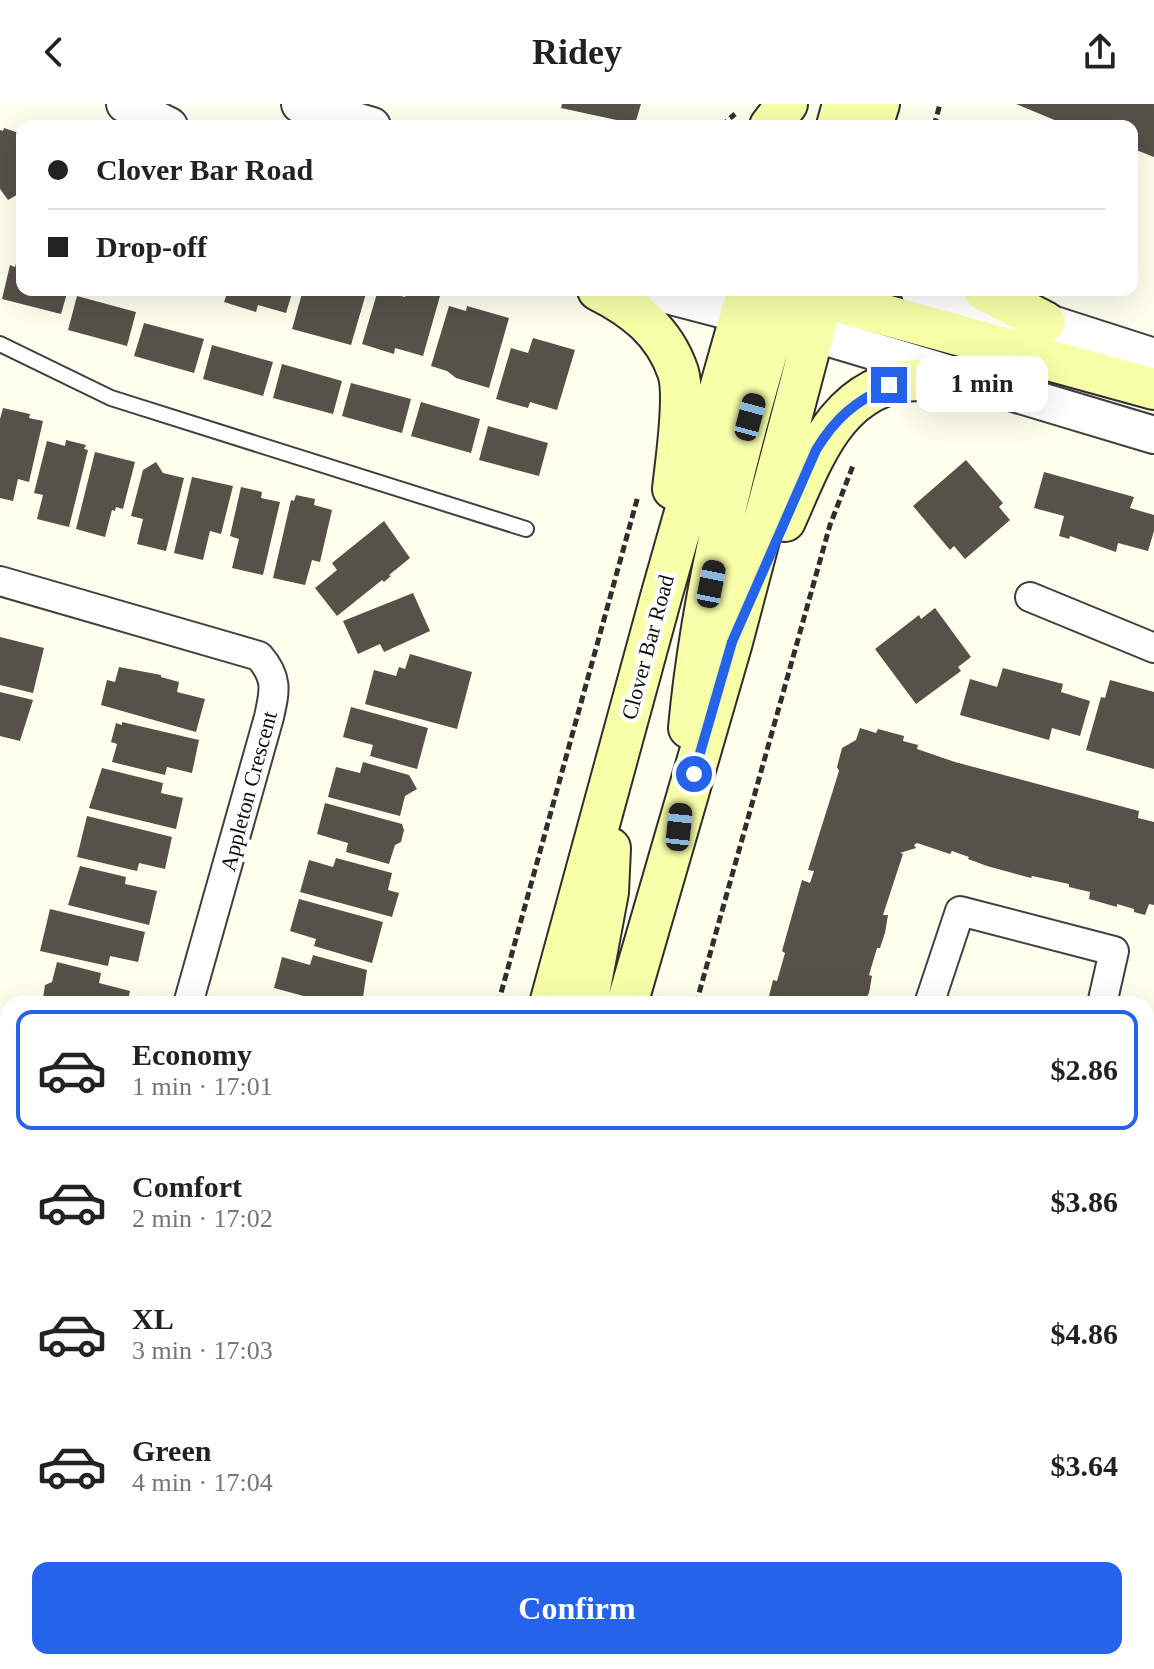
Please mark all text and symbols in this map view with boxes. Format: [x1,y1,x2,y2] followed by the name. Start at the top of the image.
[32,30,76,74] icon: back
[1078,30,1122,74] icon: share
[532,32,622,72] text: Ridey
[96,153,313,186] text: Clover Bar Road
[96,230,207,263] text: Drop-off
[917,357,1049,413] callout: 1 min
[871,367,907,403] route end
[951,369,1013,398] text: 1 min
[732,391,768,443] car
[695,558,727,610] car
[616,572,679,722] street label: Clover Bar Road
[215,709,282,874] street label: Appleton Crescent
[676,756,712,792] route start
[665,802,693,852] car
[36,1034,108,1106] icon: car
[132,1038,252,1071] text: Economy
[1051,1053,1118,1086] text: $2.86
[132,1072,273,1101] text: 1 min · 17:01
[36,1166,108,1238] icon: car
[132,1170,242,1203] text: Comfort
[1051,1185,1118,1218] text: $3.86
[132,1204,273,1233] text: 2 min · 17:02
[36,1298,108,1370] icon: car
[132,1302,174,1335] text: XL
[1051,1317,1118,1350] text: $4.86
[132,1336,273,1365] text: 3 min · 17:03
[36,1430,108,1502] icon: car
[132,1434,211,1467] text: Green
[1051,1449,1118,1482] text: $3.64
[132,1468,273,1497] text: 4 min · 17:04
[32,1562,1122,1654] button: Confirm

